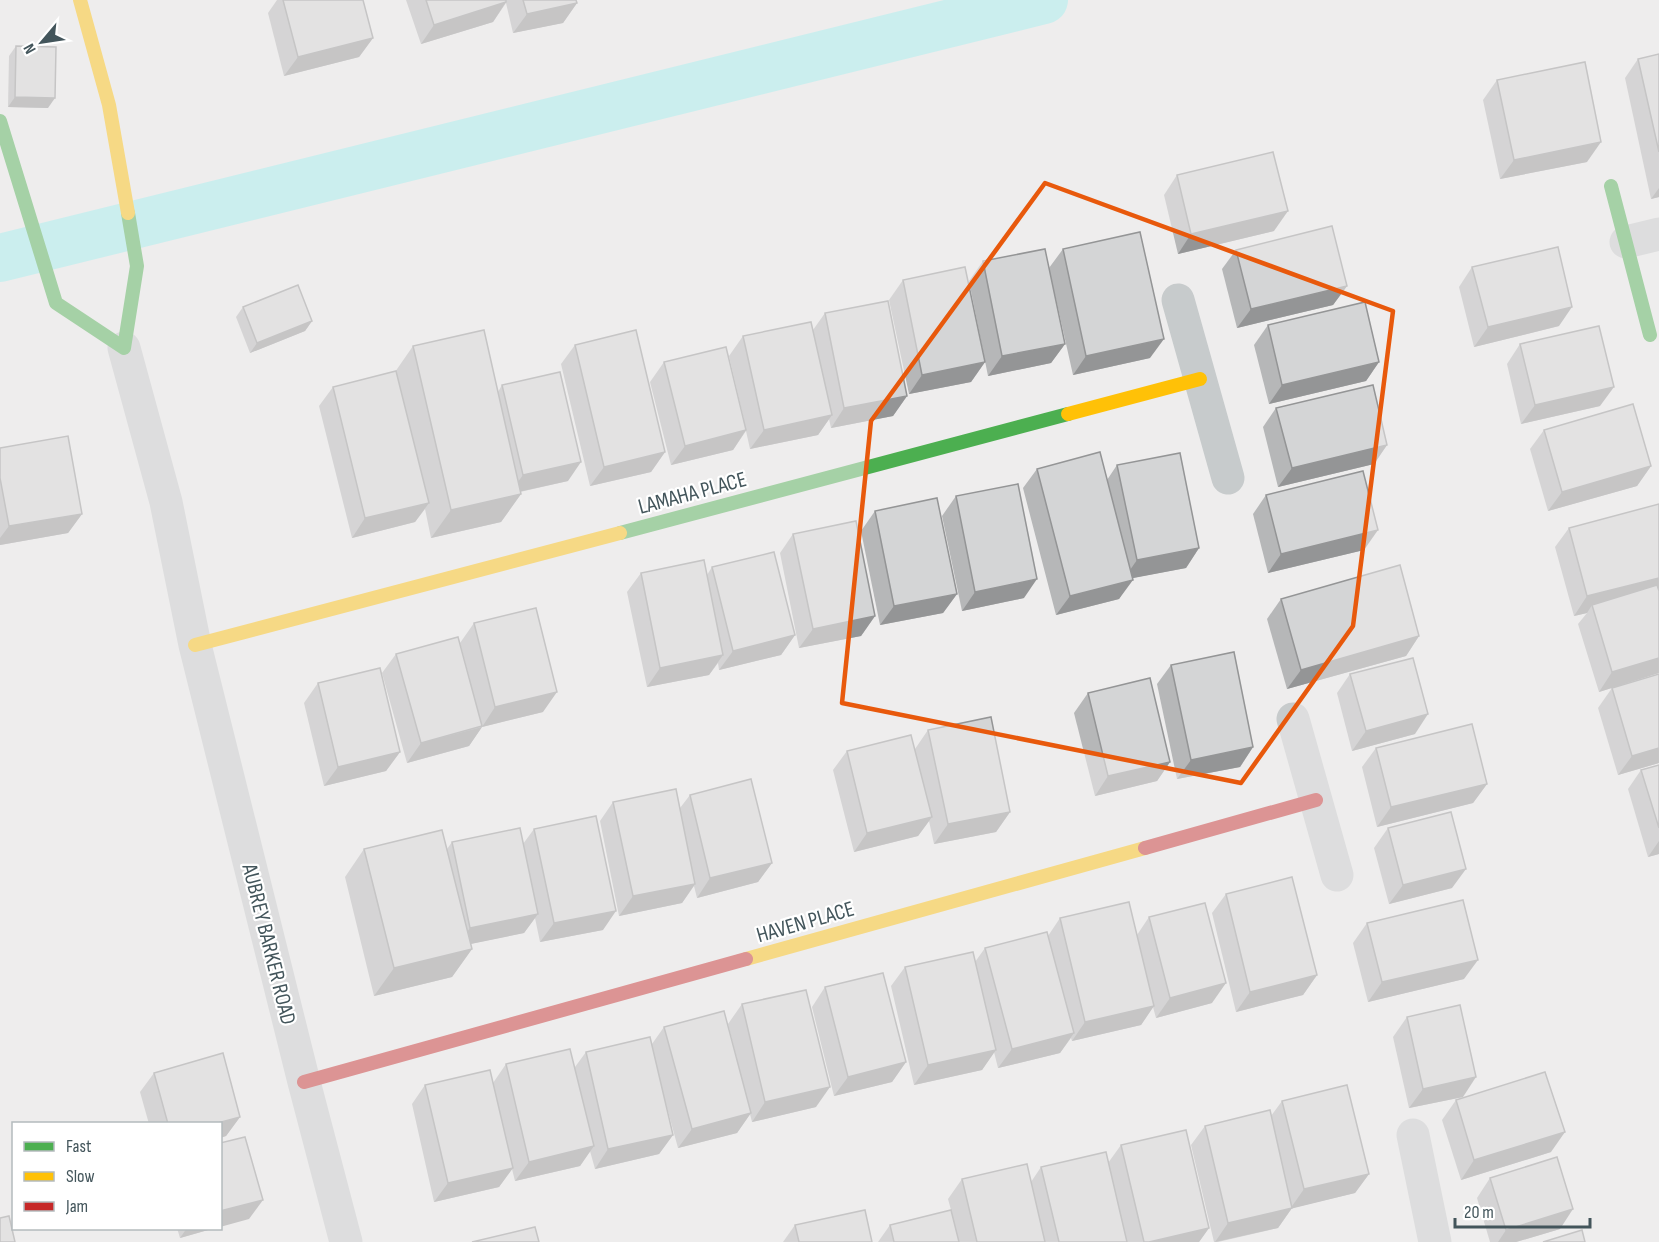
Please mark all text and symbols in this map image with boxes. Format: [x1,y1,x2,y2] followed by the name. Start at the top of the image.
[12,12,72,72] north arrow
[20,40,41,57] text: N
[635,466,749,521] street label: LAMAHA PLACE
[235,860,302,1028] street label: AUBREY BARKER ROAD
[754,896,857,949] street label: HAVEN PLACE
[12,1122,222,1230] legend
[66,1136,92,1157] text: Fast
[66,1166,95,1187] text: Slow
[1455,1191,1590,1229] scale bar
[65,1196,88,1217] text: Jam
[1464,1202,1494,1223] text: 20 m

